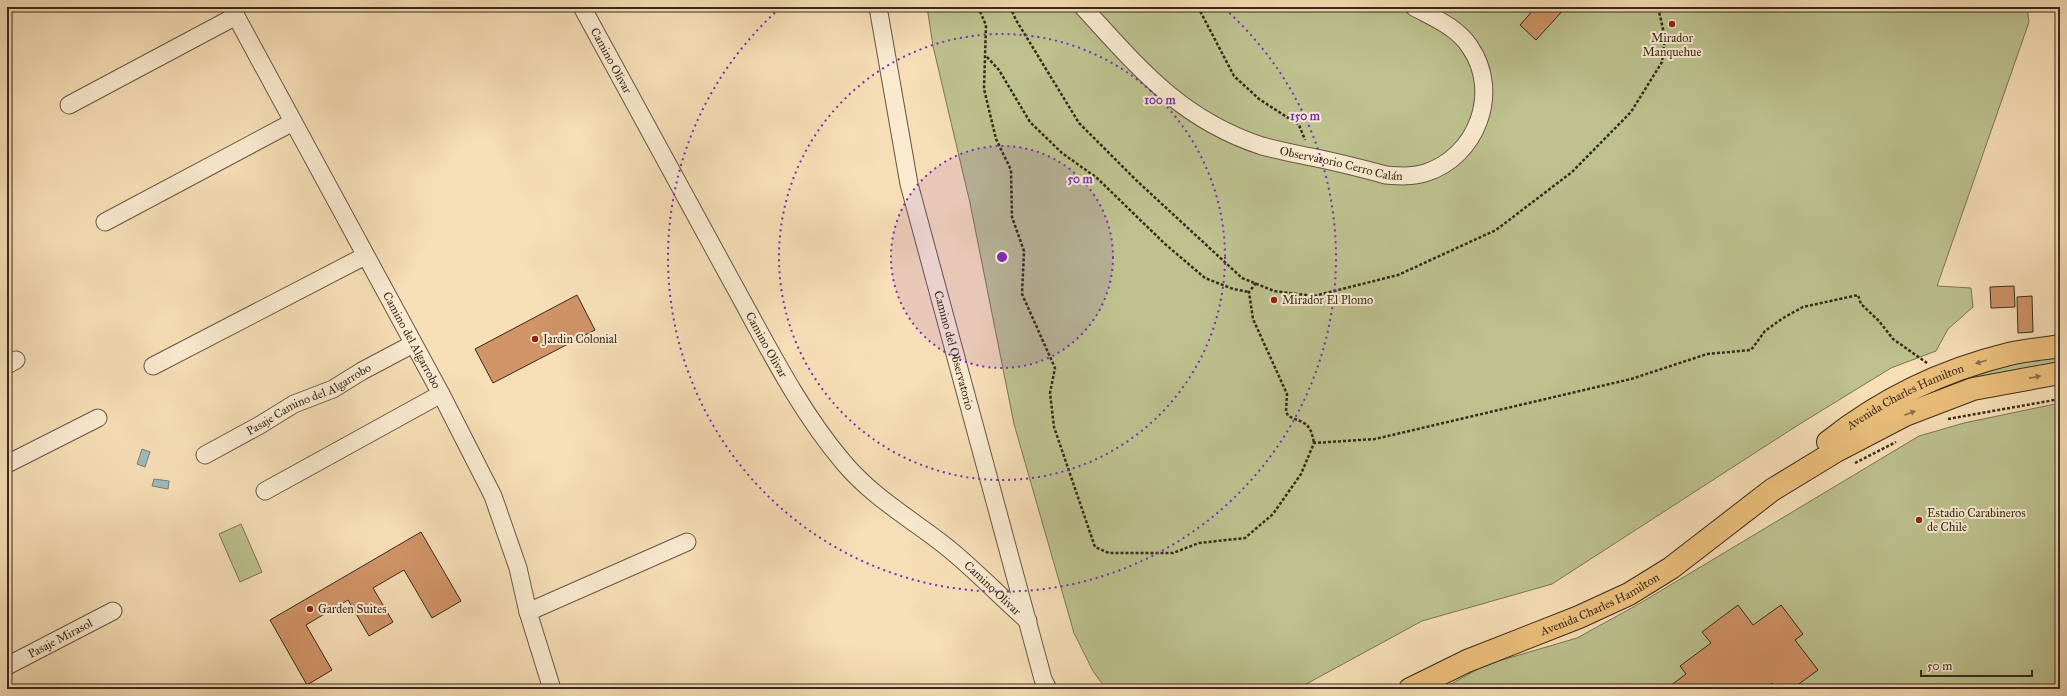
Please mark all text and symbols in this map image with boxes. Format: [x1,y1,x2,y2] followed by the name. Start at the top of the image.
[1667,19,1677,29] marker: Mirador Manquehue
[588,25,635,96] street label: Camino Olivar
[1643,31,1702,60] place label: Mirador Manquehue
[1144,93,1177,107] text: 100 m
[1290,109,1321,123] text: 150 m
[1278,144,1403,183] street label: Observatorio Cerro Calán
[1067,172,1094,186] text: 50 m
[995,250,1009,264] centre of rings
[380,289,444,391] street label: Camino del Algarrobo
[931,289,977,411] street label: Camino del Observatorio
[1282,293,1373,307] place label: Mirador El Plomo
[1269,295,1279,305] marker: Mirador El Plomo
[743,310,791,381] street label: Camino Olivar
[541,332,618,347] place label: Jardin Colonial
[530,334,540,344] marker: Jardin Colonial
[1975,359,1987,365] one-way arrow
[244,360,373,438] street label: Pasaje Camino del Algarrobo
[1843,361,1966,433] street label: Avenida Charles Hamilton
[2029,374,2041,380] one-way arrow
[1905,409,1917,415] one-way arrow
[1927,506,2026,534] place label: Estadio Carabineros de Chile
[1914,515,1924,525] marker: Estadio Carabineros de Chile
[961,558,1024,619] street label: Camino Olivar
[1537,570,1662,639] street label: Avenida Charles Hamilton
[318,602,387,616] place label: Garden Suites
[305,604,315,614] marker: Garden Suites
[26,616,96,661] street label: Pasaje Mirasol
[1921,652,2032,678] scale bar
[1927,659,1952,673] text: 50 m

